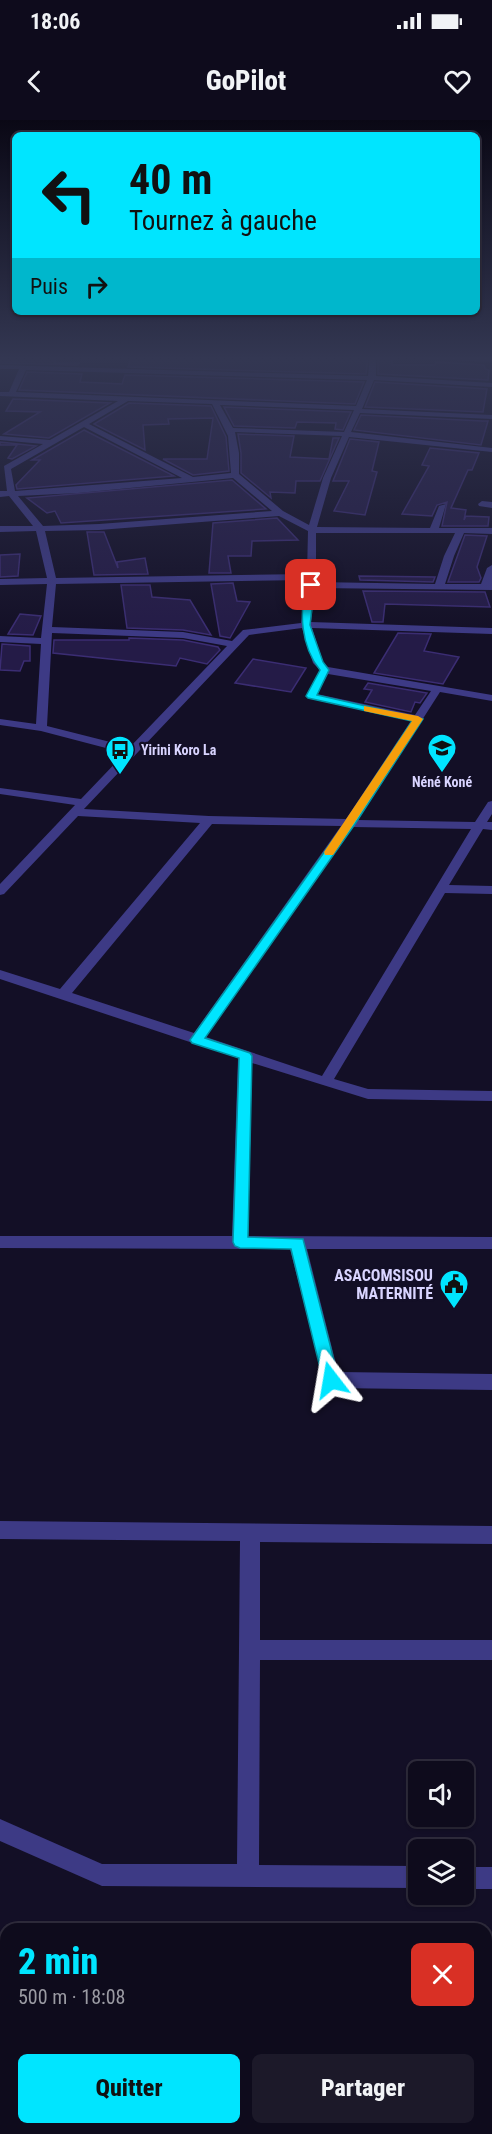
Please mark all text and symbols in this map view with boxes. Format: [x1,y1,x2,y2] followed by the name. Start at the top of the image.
[30,9,81,34] text: 18:06
[18,65,51,98] icon: back
[206,65,286,97] text: GoPilot
[441,65,474,98] icon: heart
[129,155,212,204] text: 40 m
[30,156,108,234] icon: left
[129,205,317,237] text: Tournez à gauche
[80,270,113,303] icon: right
[30,274,68,299] text: Puis
[285,559,336,610] pin
[294,568,327,601] icon: arrive
[426,732,458,774] school or university icon: Néné Koné
[104,734,136,776] bus stop icon: Yirini Koro La
[141,742,217,758] place label: Yirini Koro La
[412,774,472,790] place label: Néné Koné
[334,1266,433,1303] place label: ASACOMSISOU MATERNITÉ
[438,1268,470,1310] public building icon: ASACOMSISOU MATERNITÉ
[299,1348,363,1412] position arrow
[408,1761,474,1905] map controls
[408,1761,474,1827] button: sound
[408,1839,474,1905] button: layers
[18,1941,98,1983] text: 2 min
[411,1943,474,2006] button: close
[18,1985,125,2009] text: 500 m · 18:08
[18,2054,240,2123] button: Quitter
[252,2054,474,2123] button: Partager

